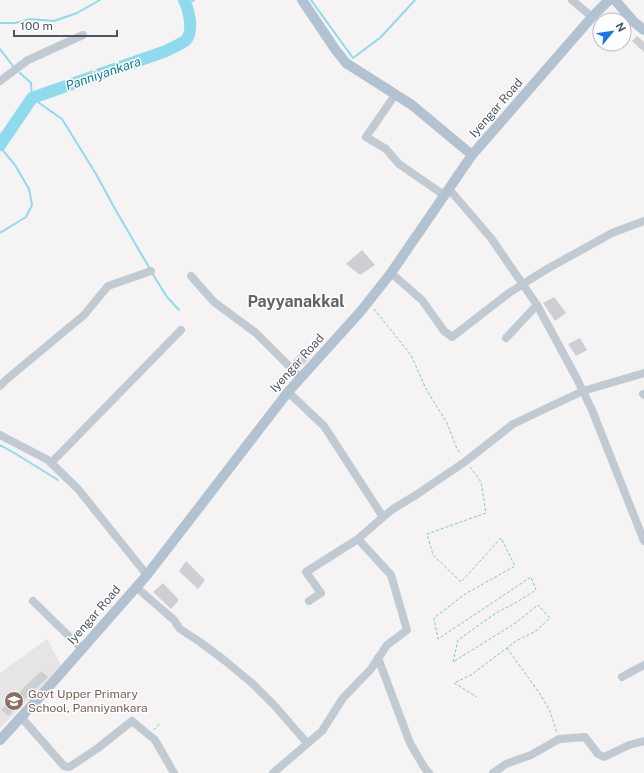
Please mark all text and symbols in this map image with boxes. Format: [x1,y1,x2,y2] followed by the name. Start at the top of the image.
[14,12,117,38] scale bar
[592,12,632,52] north arrow
[20,19,53,33] text: 100 m
[613,20,628,34] text: N
[64,54,143,93] water label: Panniyankara
[467,76,525,140] street label: Iyengar Road
[247,292,345,311] district label: Payyanakkal
[267,331,327,395] street label: Iyengar Road
[65,583,123,647] street label: Iyengar Road
[28,687,148,715] place label: Govt Upper Primary School, Panniyankara
[3,690,25,712] school or university icon: Govt Upper Primary School, Panniyankara

